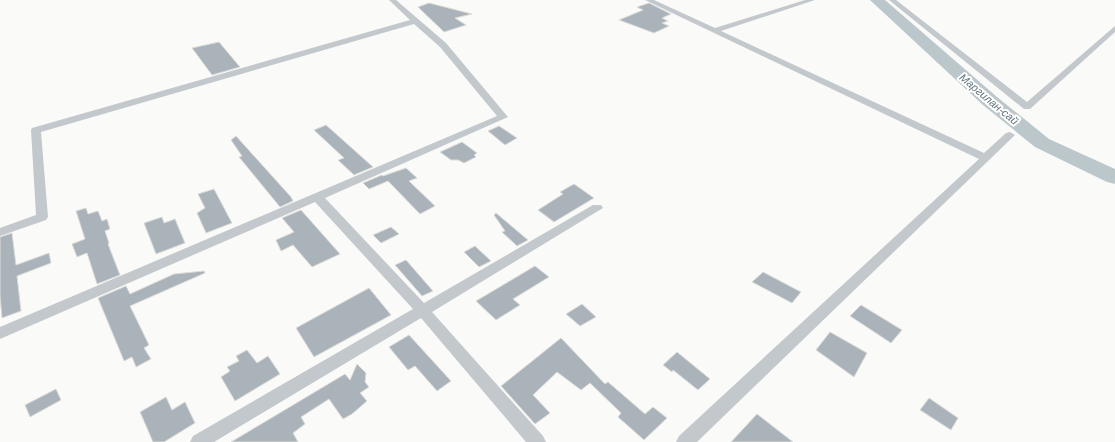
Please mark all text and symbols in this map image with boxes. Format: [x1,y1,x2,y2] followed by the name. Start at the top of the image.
[957,71,1021,127] water label: Маргилан-сай

